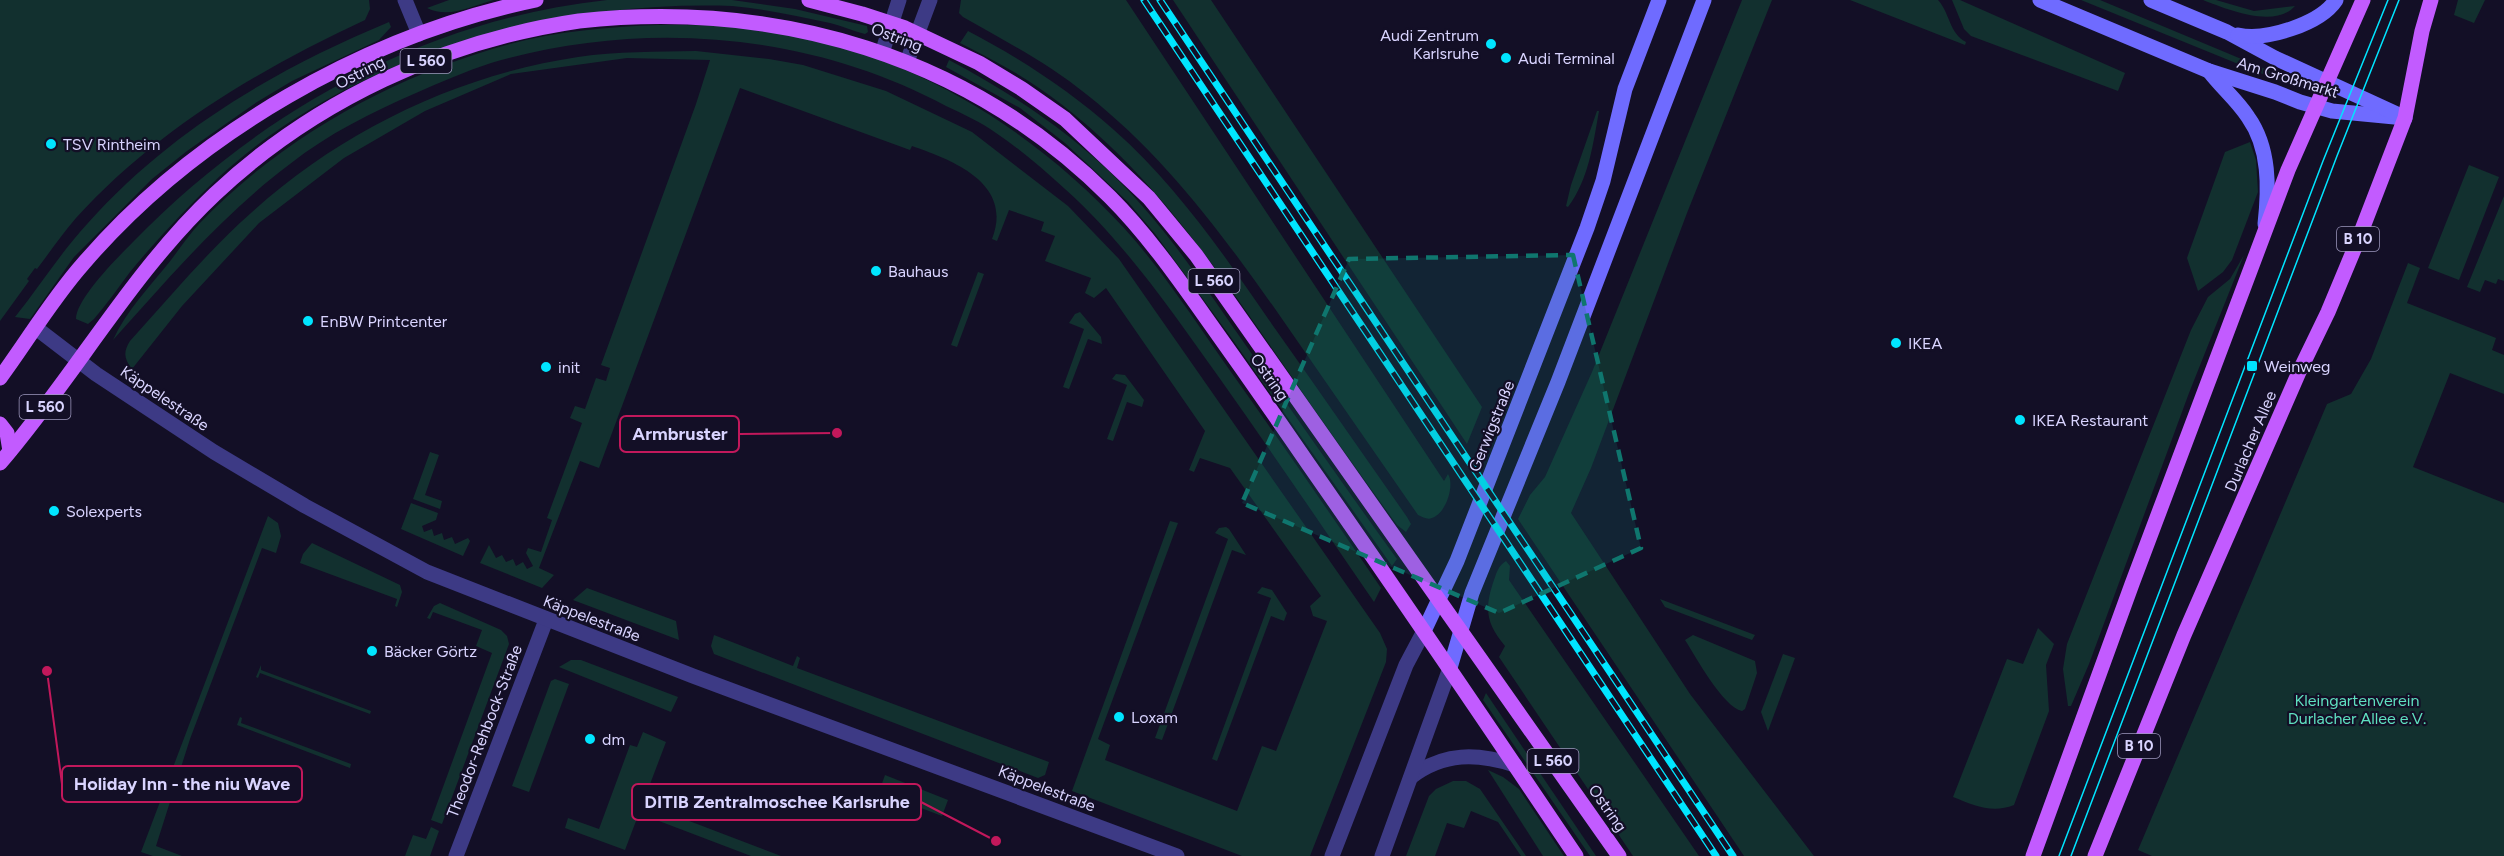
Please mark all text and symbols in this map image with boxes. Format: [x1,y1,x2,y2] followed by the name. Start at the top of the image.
[869,19,925,56] street label: Ostring
[1380,26,1479,63] place label: Audi Zentrum Karlsruhe
[1484,37,1498,51] marker: Audi Zentrum Karlsruhe
[400,49,452,73] road number: L 560
[1518,49,1615,68] place label: Audi Terminal
[1499,51,1513,65] marker: Audi Terminal
[332,52,388,93] street label: Ostring
[2235,53,2341,102] street label: Am Großmarkt
[63,135,160,154] place label: TSV Rintheim
[44,137,58,151] marker: TSV Rintheim
[2337,227,2379,251] road number: B 10
[888,262,948,281] place label: Bauhaus
[869,264,883,278] marker: Bauhaus
[1188,269,1240,293] road number: L 560
[320,312,448,331] place label: EnBW Printcenter
[301,314,315,328] marker: EnBW Printcenter
[1908,334,1943,353] place label: IKEA
[1889,336,1903,350] marker: IKEA
[1247,350,1293,405] street label: Ostring
[2264,357,2330,376] place label: Weinweg
[558,358,580,377] place label: init
[2245,359,2259,373] marker: Weinweg
[539,360,553,374] marker: init
[117,362,213,435] street label: Käppelestraße
[1465,378,1518,475] street label: Gerwigstraße
[2221,388,2280,495] street label: Durlacher Allee
[20,395,70,419] road number: L 560
[2032,411,2148,430] place label: IKEA Restaurant
[2013,413,2027,427] marker: IKEA Restaurant
[620,416,739,452] callout: Armbruster
[632,423,728,445] text: Armbruster
[66,502,142,521] place label: Solexperts
[47,504,61,518] marker: Solexperts
[541,591,643,646] street label: Käppelestraße
[384,642,477,661] place label: Bäcker Görtz
[443,642,526,820] street label: Theodor-Rehbock-Straße
[365,644,379,658] marker: Bäcker Görtz
[2288,691,2426,728] park label: Kleingartenverein Durlacher Allee e.V.
[1131,708,1178,727] place label: Loxam
[1112,710,1126,724] marker: Loxam
[602,730,625,749] place label: dm
[583,732,597,746] marker: dm
[2118,734,2160,758] road number: B 10
[1528,749,1578,773] road number: L 560
[996,761,1098,816] street label: Käppelestraße
[62,766,302,802] callout: Holiday Inn - the niu Wave
[74,773,290,795] text: Holiday Inn - the niu Wave
[1585,781,1631,836] street label: Ostring
[632,784,921,820] callout: DITIB Zentralmoschee Karlsruhe
[644,791,910,813] text: DITIB Zentralmoschee Karlsruhe

